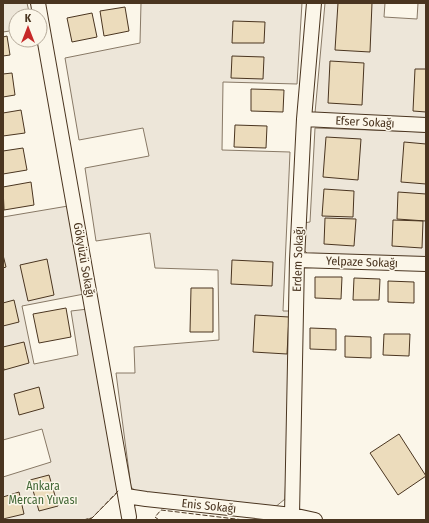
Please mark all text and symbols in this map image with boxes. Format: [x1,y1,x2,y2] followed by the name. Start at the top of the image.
[8,8,48,48] north arrow
[25,12,32,25] text: K
[335,113,395,131] street label: Efser Sokağı
[70,221,98,299] street label: Gökyüzü Sokağı
[290,226,306,292] street label: Erdem Sokağı
[326,254,398,270] street label: Yelpaze Sokağı
[8,479,78,507] park label: Ankara Mercan Yuvası
[181,496,237,516] street label: Enis Sokağı

